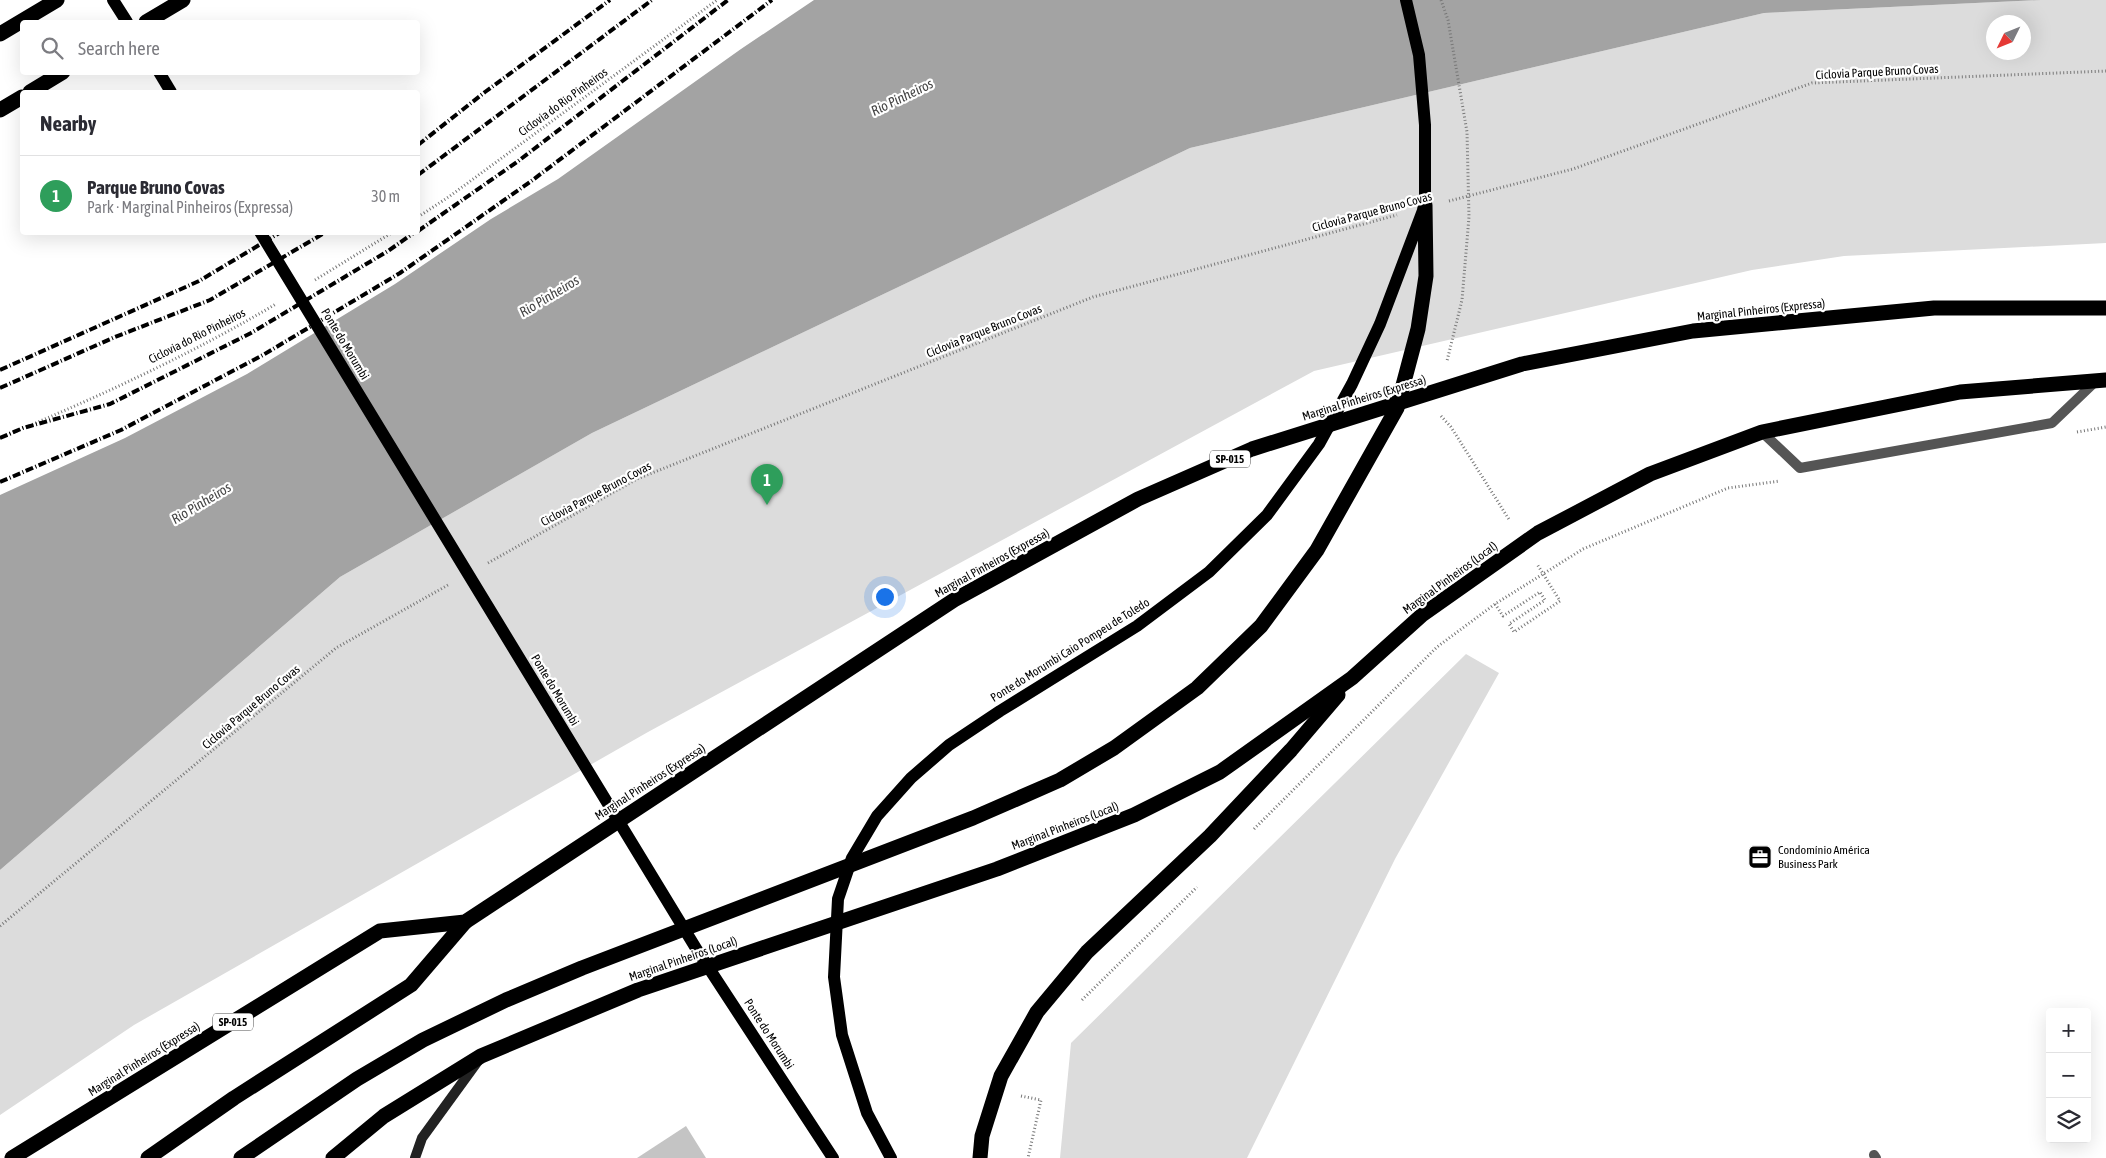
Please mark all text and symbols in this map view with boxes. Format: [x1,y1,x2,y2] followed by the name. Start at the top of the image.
[1986,15,2031,60] north arrow
[20,20,420,75] search box
[38,34,66,62] icon: search
[78,37,160,59] text: Search here
[1815,62,1939,82] street label: Ciclovia Parque Bruno Covas
[516,65,610,139] street label: Ciclovia do Rio Pinheiros
[868,75,936,119] water label: Rio Pinheiros
[40,111,96,135] text: Nearby
[87,176,225,198] text: Parque Bruno Covas
[52,187,60,205] text: 1
[371,187,400,205] text: 30 m
[1311,189,1433,235] street label: Ciclovia Parque Bruno Covas
[87,198,293,216] text: Park · Marginal Pinheiros (Expressa)
[516,272,582,320] water label: Rio Pinheiros
[1696,296,1826,324] street label: Marginal Pinheiros (Expressa)
[924,301,1044,361] street label: Ciclovia Parque Bruno Covas
[146,306,248,366] street label: Ciclovia do Rio Pinheiros
[318,306,372,382] street label: Ponte do Morumbi
[1300,372,1428,424] street label: Marginal Pinheiros (Expressa)
[1210,450,1250,468] road number: SP-015
[538,459,654,529] street label: Ciclovia Parque Bruno Covas
[751,464,783,505] pin: 1
[168,479,234,527] water label: Rio Pinheiros
[932,526,1052,600] street label: Marginal Pinheiros (Expressa)
[1400,539,1500,617] street label: Marginal Pinheiros (Local)
[872,584,898,610] your location
[988,595,1152,705] street label: Ponte do Morumbi Caio Pompeu de Toledo
[528,652,582,728] street label: Ponte do Morumbi
[199,662,303,752] street label: Ciclovia Parque Bruno Covas
[592,741,708,823] street label: Marginal Pinheiros (Expressa)
[1010,799,1121,853] street label: Marginal Pinheiros (Local)
[1778,843,1870,871] place label: Condomínio América Business Park
[1747,844,1773,870] office icon: Condomínio América Business Park
[627,934,739,984] street label: Marginal Pinheiros (Local)
[741,996,797,1072] street label: Ponte do Morumbi
[2046,1008,2091,1143] map controls
[2046,1008,2091,1053] button: +
[213,1014,253,1030] road number: SP-015
[86,1019,202,1099] street label: Marginal Pinheiros (Expressa)
[2046,1053,2091,1098] button: −
[2046,1098,2091,1143] button: layers

